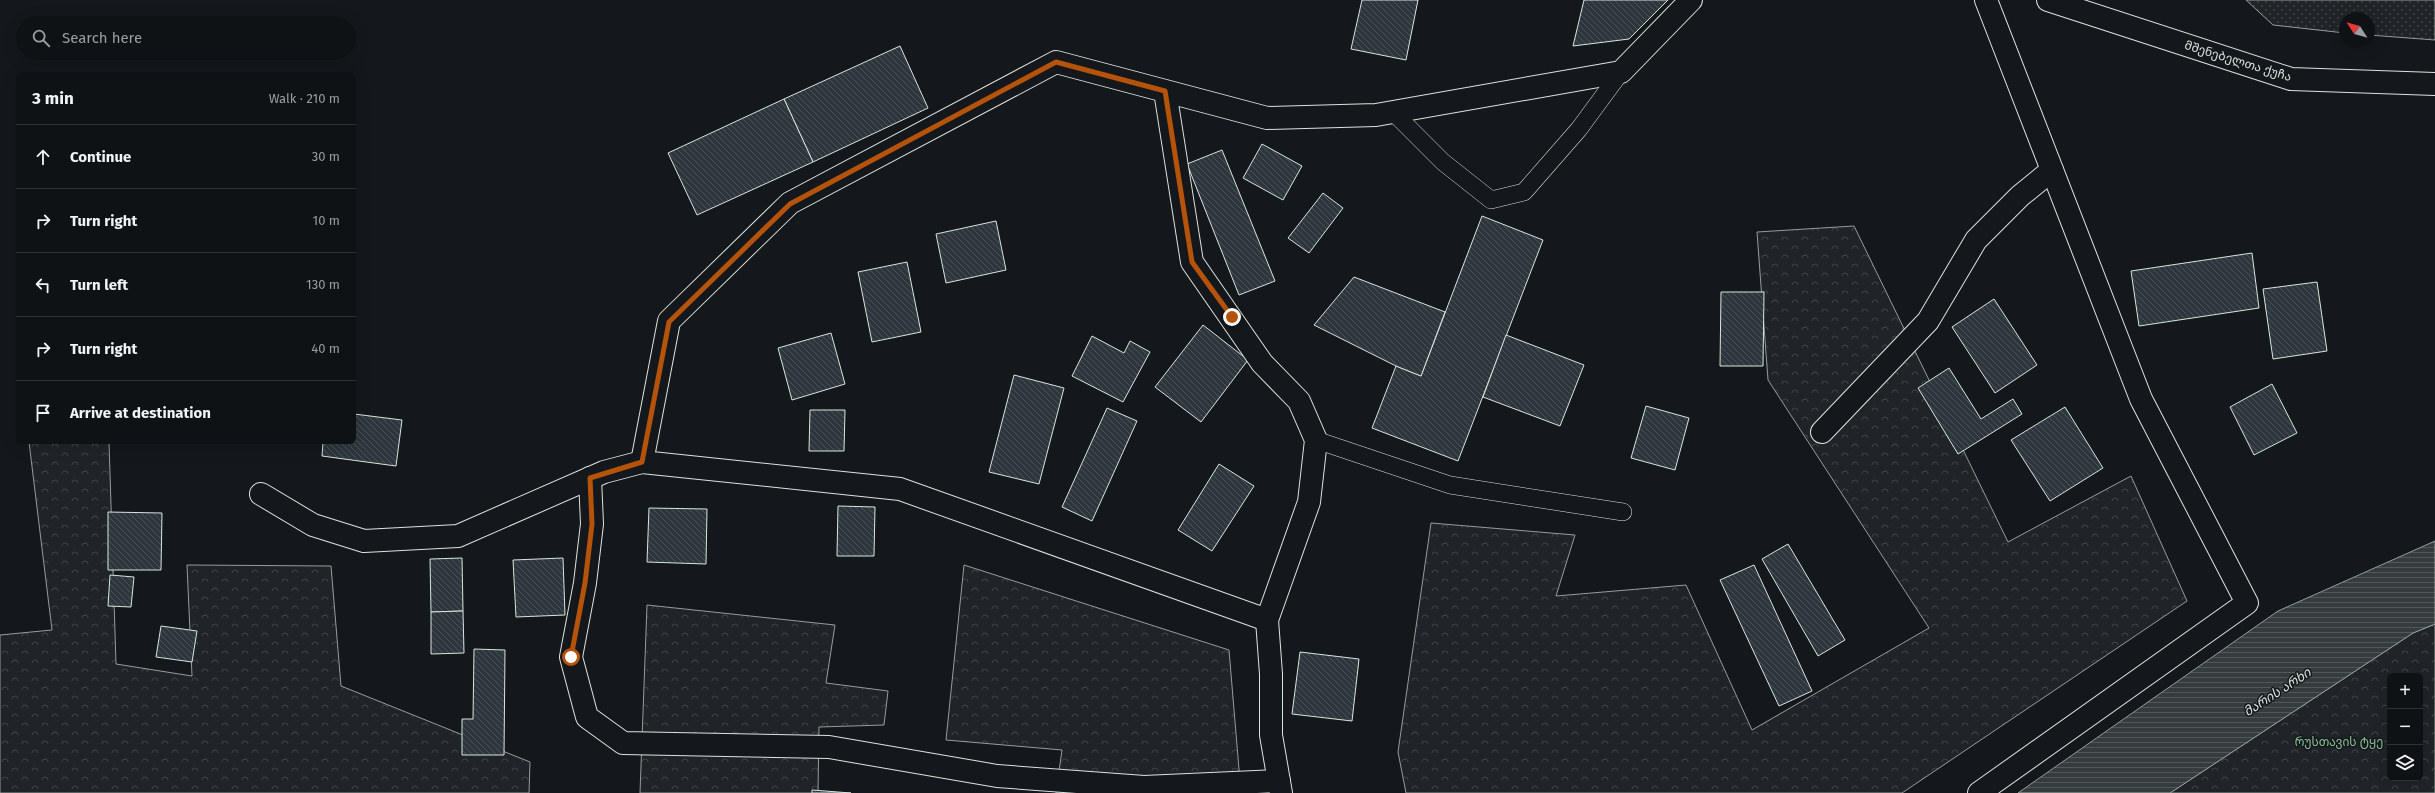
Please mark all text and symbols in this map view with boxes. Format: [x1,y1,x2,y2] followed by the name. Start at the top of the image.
[2339,12,2375,48] north arrow
[16,16,356,60] search box
[30,27,52,49] icon: search
[62,29,142,47] text: Search here
[2183,38,2293,85] street label: მშენებელთა ქუჩა
[32,88,74,109] text: 3 min
[269,91,340,106] text: Walk · 210 m
[32,146,54,168] icon: ahead
[70,148,131,166] text: Continue
[312,149,340,164] text: 30 m
[32,210,54,232] icon: right
[70,212,137,230] text: Turn right
[313,213,340,228] text: 10 m
[32,274,54,296] icon: left
[70,276,128,294] text: Turn left
[306,277,340,292] text: 130 m
[1223,308,1241,326] route end
[32,338,54,360] icon: right
[70,340,137,358] text: Turn right
[311,341,340,356] text: 40 m
[32,402,54,424] icon: arrive
[70,404,211,422] text: Arrive at destination
[562,648,580,666] route start
[2241,664,2314,719] water label: მარის არხი
[2387,673,2423,781] map controls
[2387,673,2423,709] button: +
[2387,709,2423,745] button: −
[2295,735,2383,749] park label: რუსთავის ტყე
[2387,745,2423,781] button: layers

